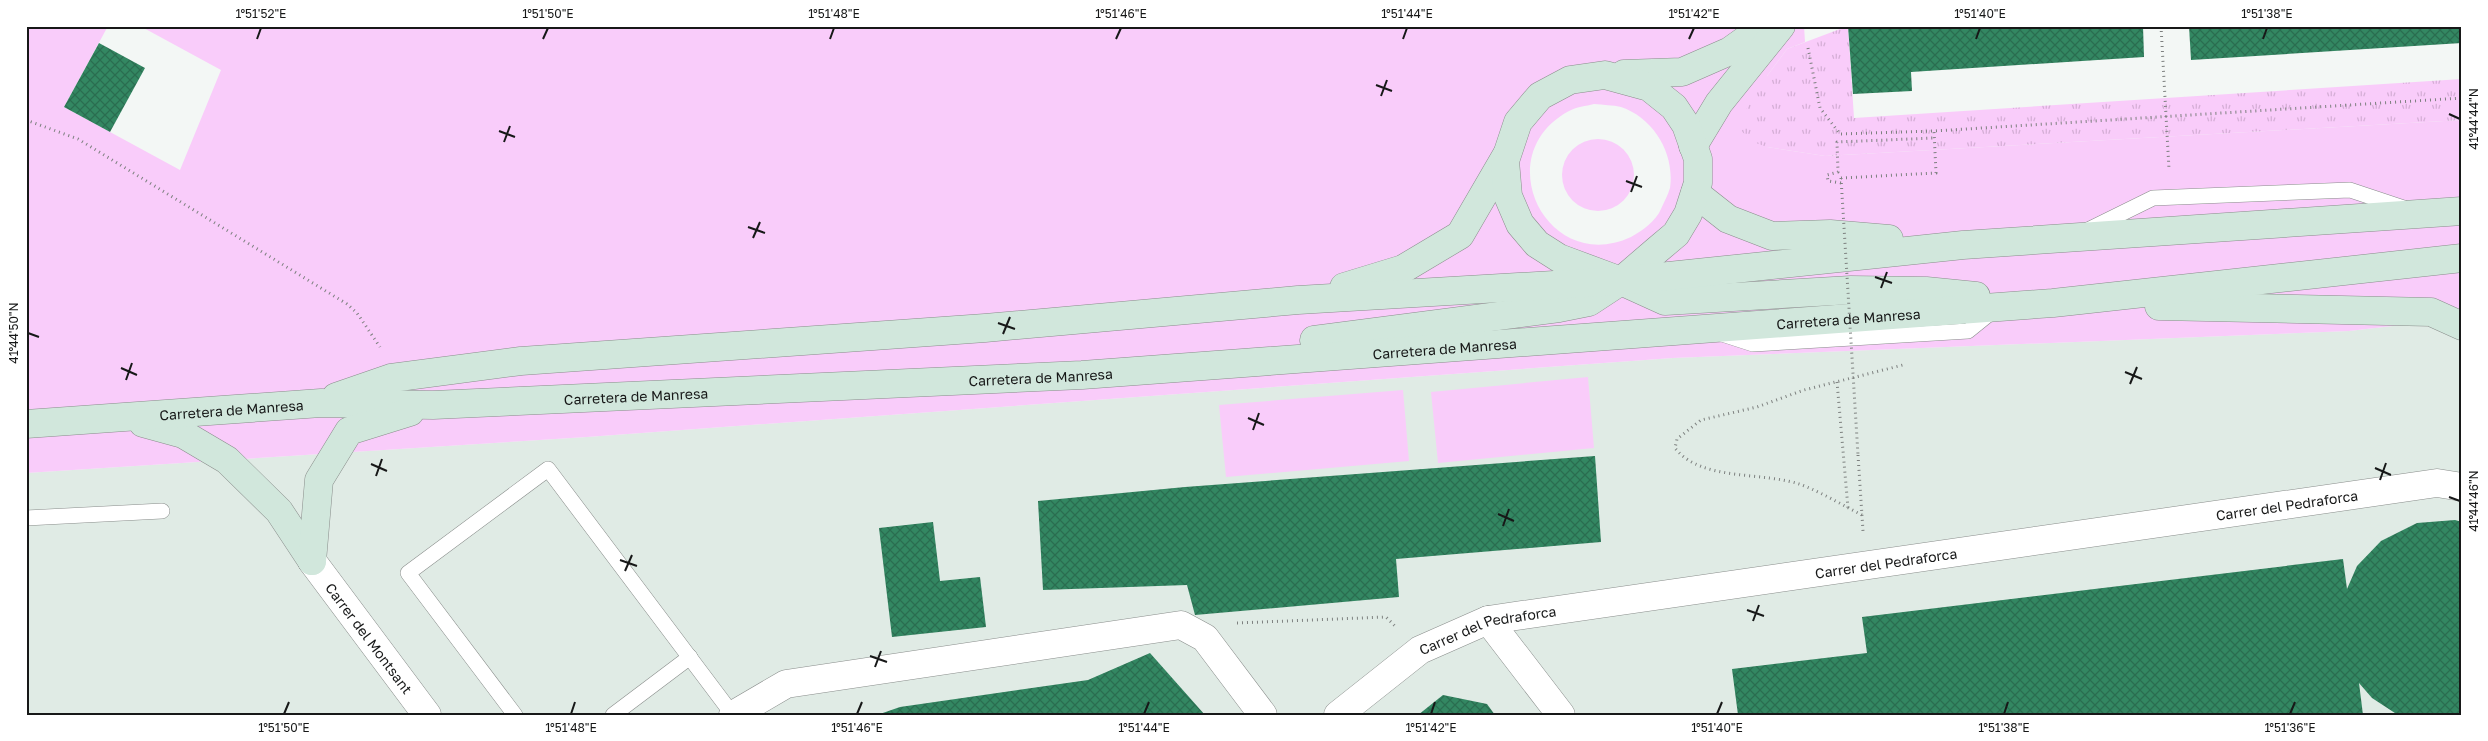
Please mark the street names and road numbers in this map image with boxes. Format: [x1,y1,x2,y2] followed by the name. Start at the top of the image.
[1776,304,1921,332] street label: Carretera de Manresa
[1372,334,1517,362] street label: Carretera de Manresa
[968,364,1113,389] street label: Carretera de Manresa
[563,384,709,407] street label: Carretera de Manresa
[159,396,304,423] street label: Carretera de Manresa
[2215,486,2359,523] street label: Carrer del Pedraforca
[1814,544,1958,581] street label: Carrer del Pedraforca
[323,579,416,697] street label: Carrer del Montsant
[1416,602,1557,658] street label: Carrer del Pedraforca

